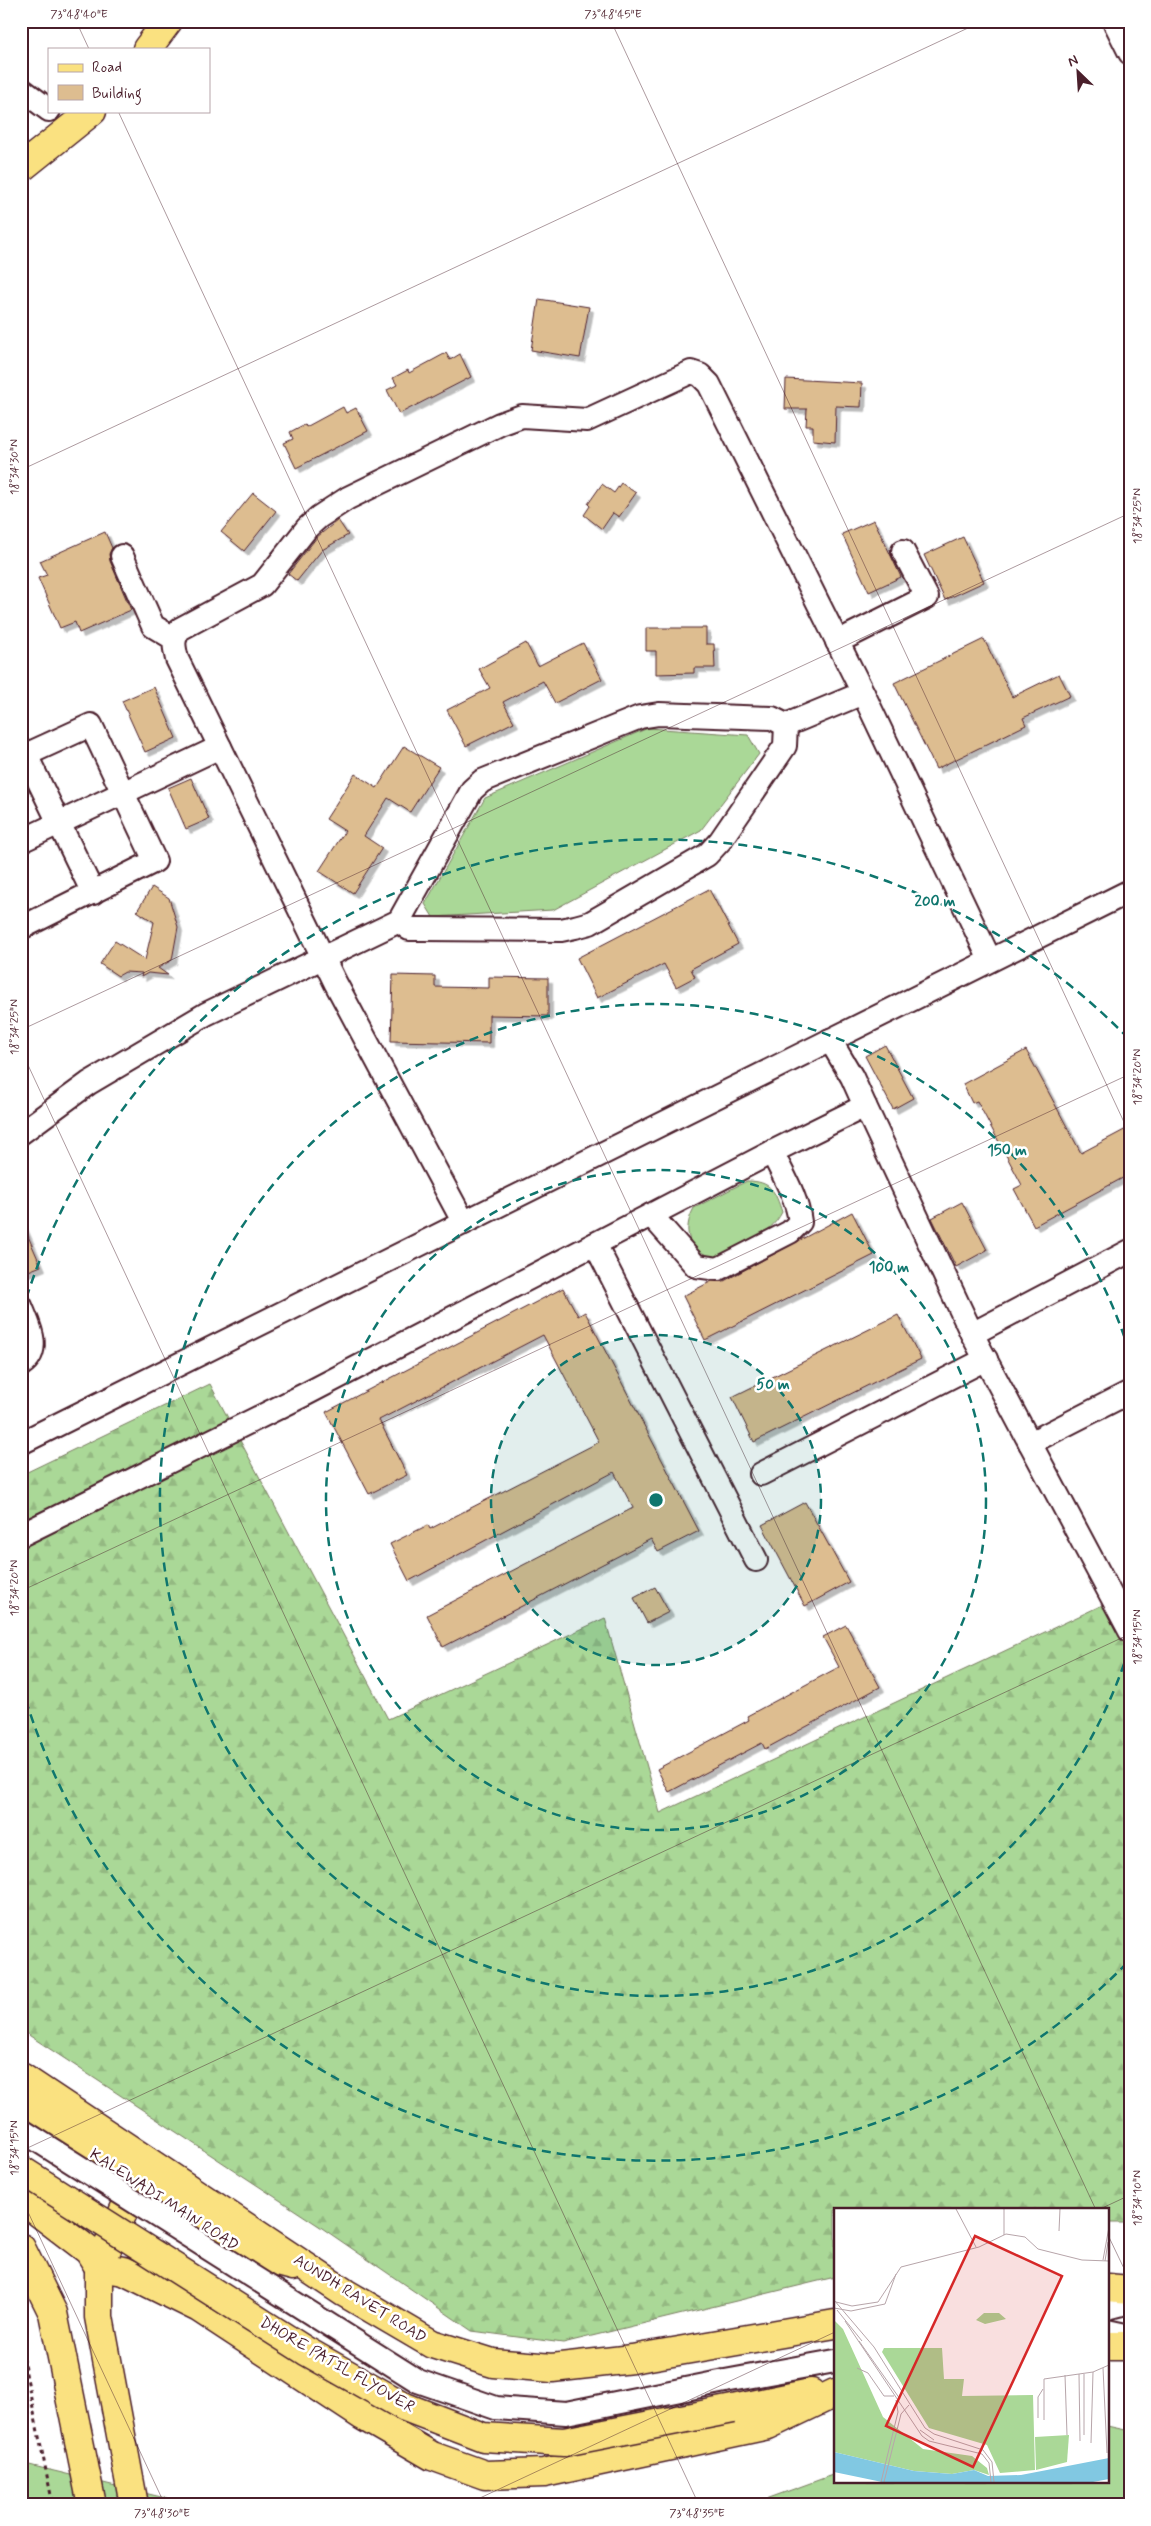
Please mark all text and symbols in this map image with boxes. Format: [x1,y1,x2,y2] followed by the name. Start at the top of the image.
[50,7,108,23] text: 73°48'40"E
[584,7,642,23] text: 73°48'45"E
[48,48,210,112] legend
[1054,48,1104,98] north arrow
[1065,51,1081,71] text: N
[92,58,122,78] text: Road
[92,84,142,105] text: Building
[7,439,23,495] text: 18°34'30"N
[1130,488,1146,544] text: 18°34'25"N
[915,892,956,912] text: 200 m
[7,999,23,1055] text: 18°34'25"N
[1130,1049,1146,1105] text: 18°34'20"N
[987,1141,1027,1161] text: 150 m
[869,1258,909,1278] text: 100 m
[756,1375,790,1395] text: 50 m
[647,1491,665,1509] centre of rings
[7,1560,23,1616] text: 18°34'20"N
[1130,1609,1146,1665] text: 18°34'15"N
[7,2120,23,2176] text: 18°34'15"N
[85,2144,243,2256] street label: KALEWADI MAIN ROAD
[1130,2170,1146,2226] text: 18°34'10"N
[834,2208,1108,2484] inset map
[290,2250,430,2348] street label: AUNDH RAVET ROAD
[256,2312,418,2418] street label: DHORE PATIL FLYOVER
[134,2506,190,2522] text: 73°48'30"E
[669,2506,725,2522] text: 73°48'35"E

